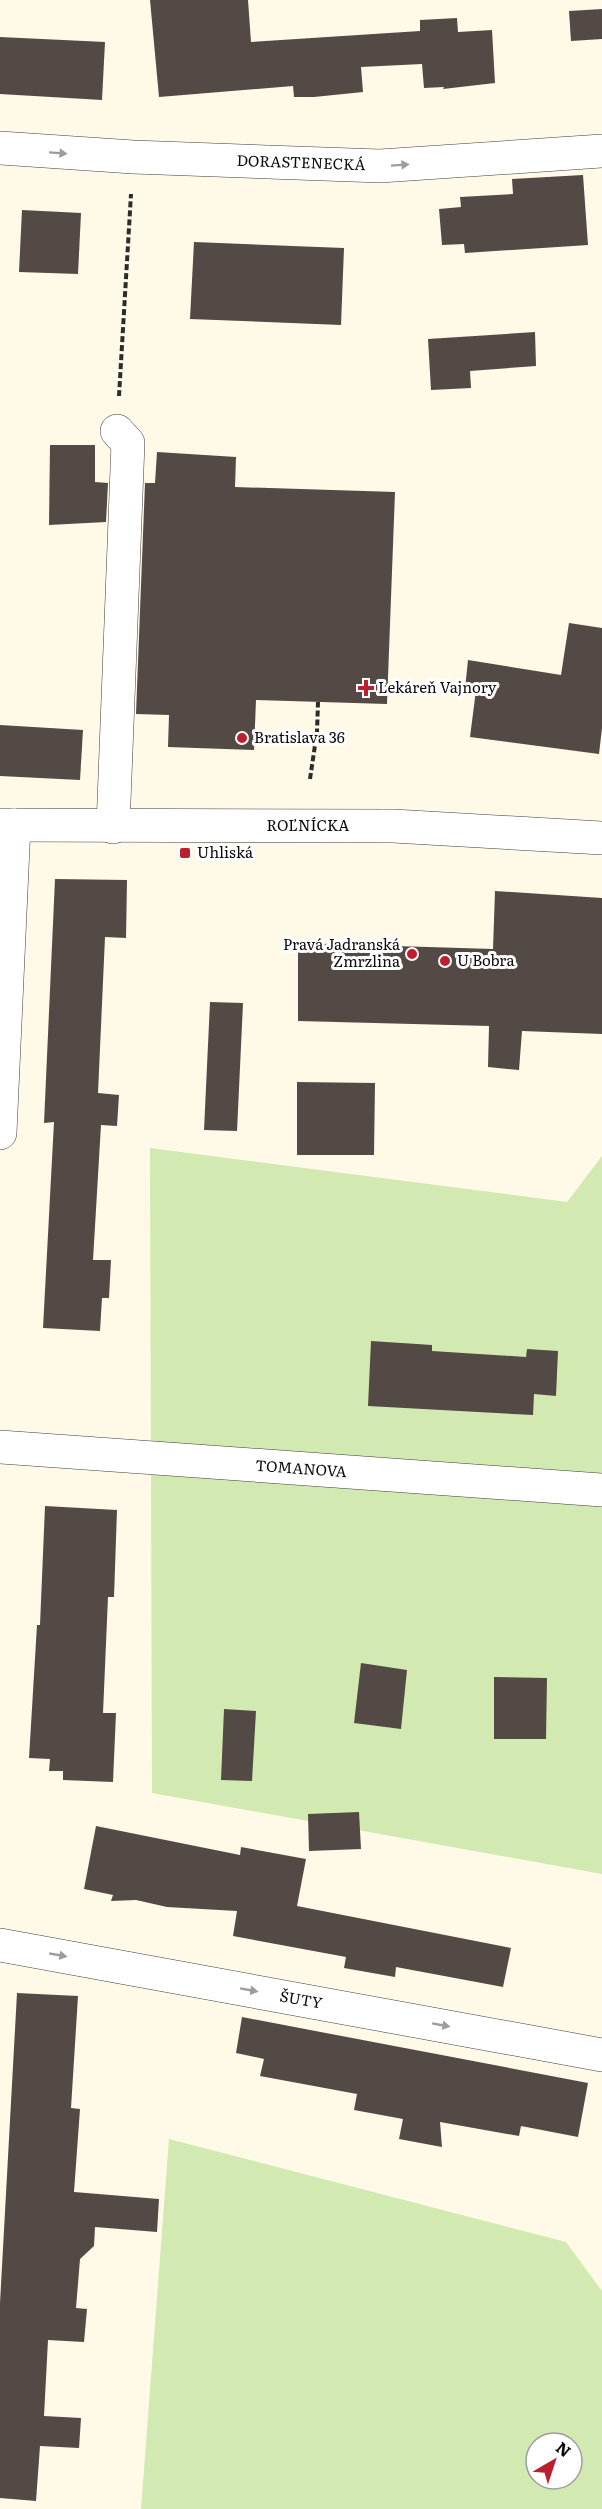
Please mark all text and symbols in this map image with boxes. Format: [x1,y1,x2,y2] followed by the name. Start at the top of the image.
[49,148,68,157] one-way arrow
[236,148,366,175] street label: DORASTENECKÁ
[391,160,410,169] one-way arrow
[378,675,497,698] place label: Lekáreň Vajnory
[359,681,373,695] marker: Lekáreň Vajnory
[254,725,345,748] place label: Bratislava 36
[235,731,249,745] marker: Bratislava 36
[267,813,349,836] street label: ROĽNÍCKA
[197,840,254,863] place label: Uhliská
[178,846,192,860] marker: Uhliská
[283,932,401,972] place label: Pravá Jadranská Zmrzlina
[405,947,419,961] marker: Pravá Jadranská Zmrzlina
[457,948,515,971] place label: U Bobra
[438,954,452,968] marker: U Bobra
[255,1453,348,1482] street label: TOMANOVA
[48,1951,67,1960] one-way arrow
[278,1983,325,2014] street label: ŠUTY
[240,1986,259,1995] one-way arrow
[432,2021,451,2030] one-way arrow
[524,2431,584,2491] north arrow
[551,2435,577,2462] text: N

